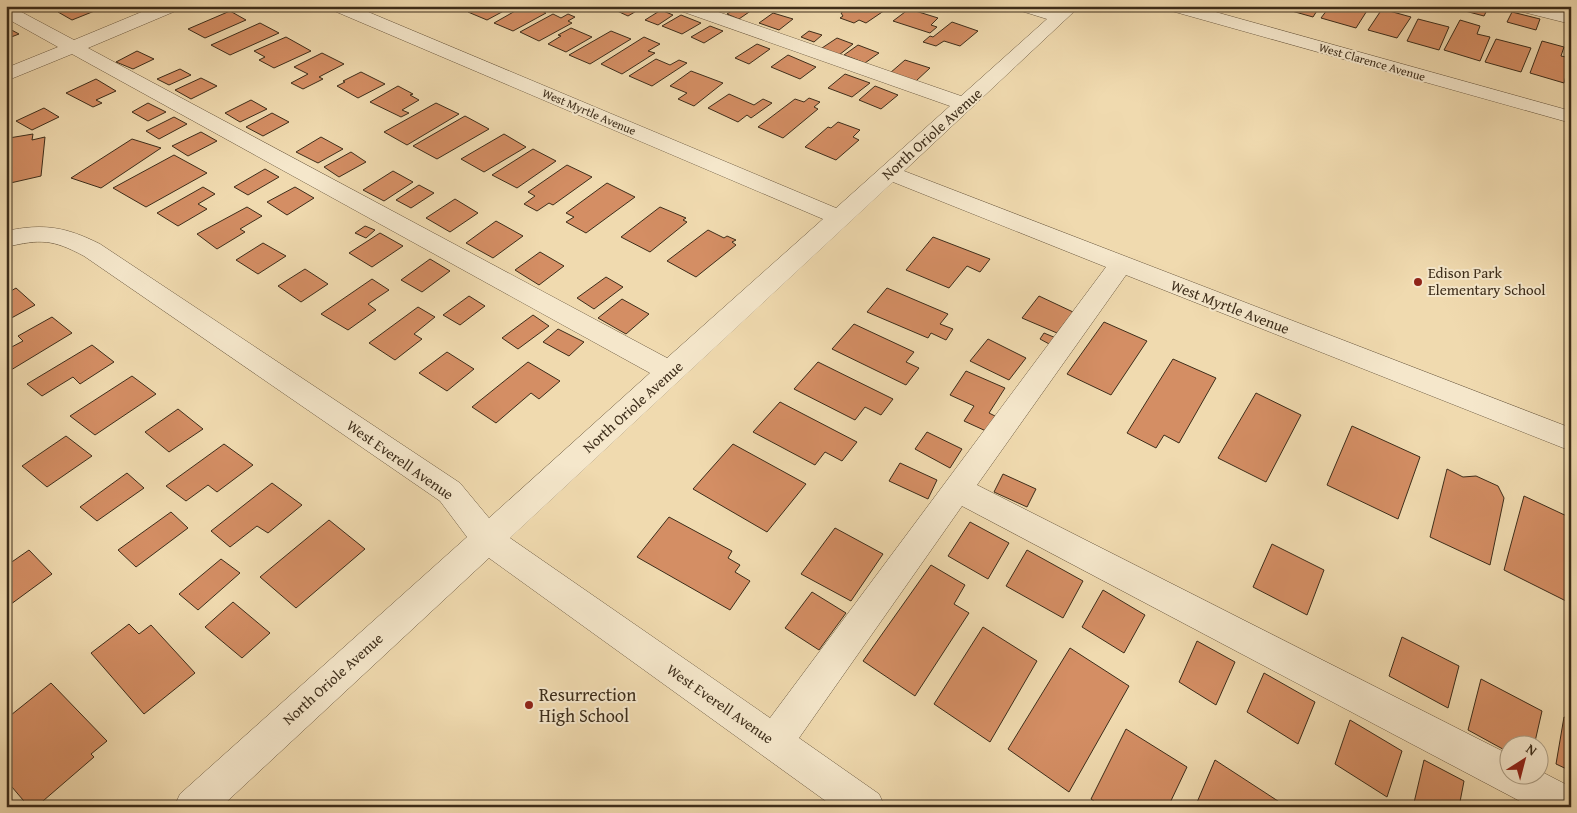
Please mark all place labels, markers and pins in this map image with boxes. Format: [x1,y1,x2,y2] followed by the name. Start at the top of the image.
[1428,262,1546,300] place label: Edison Park Elementary School
[1412,276,1424,288] marker: Edison Park Elementary School
[539,681,636,729] place label: Resurrection High School
[523,699,535,711] marker: Resurrection High School

